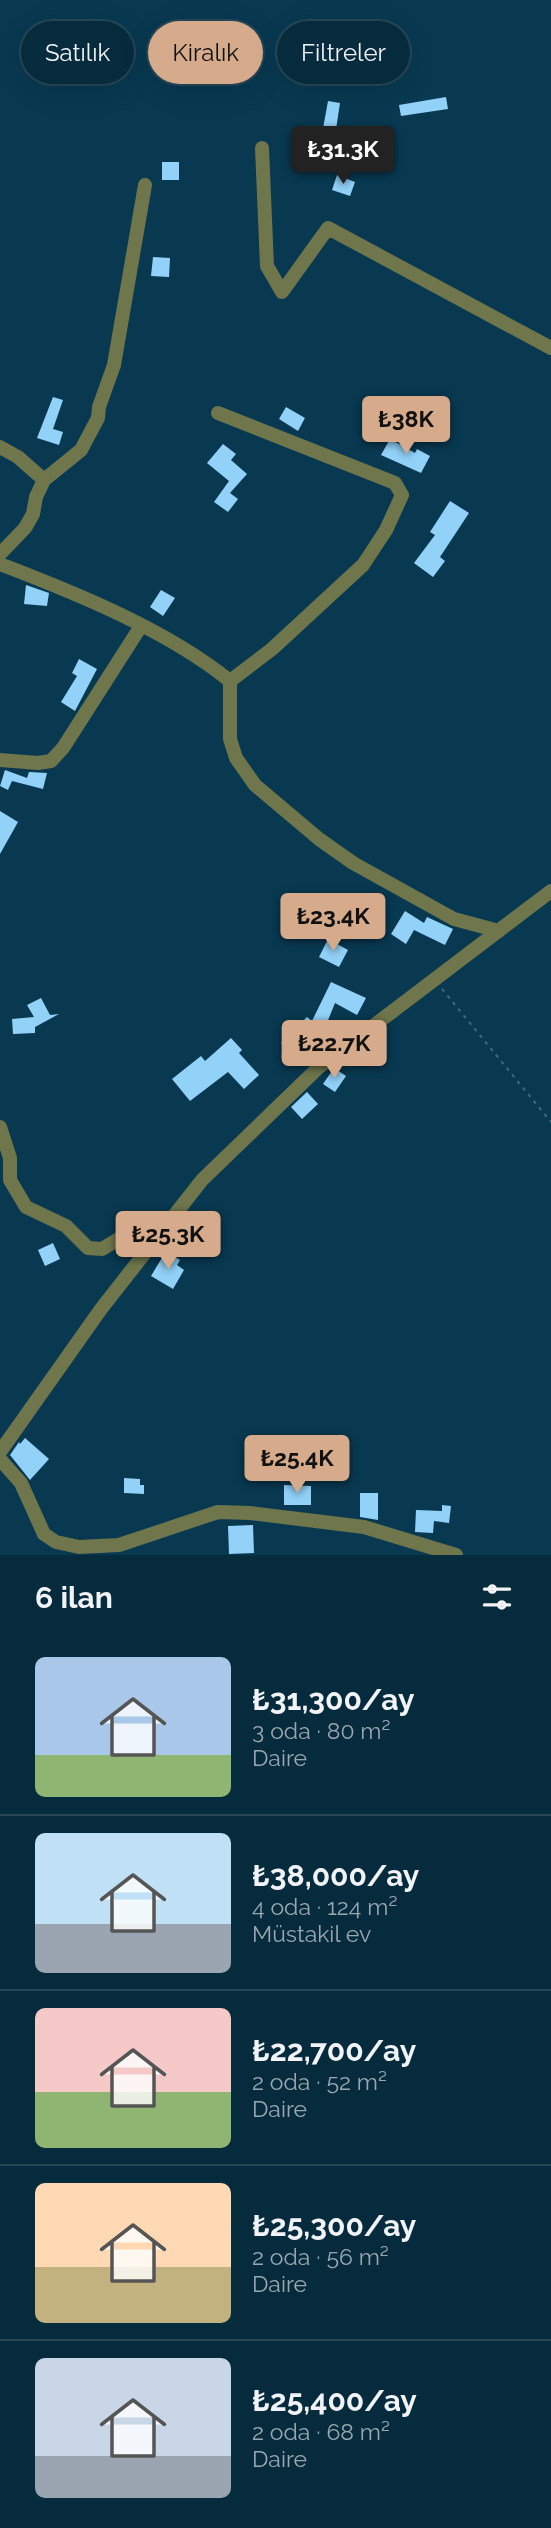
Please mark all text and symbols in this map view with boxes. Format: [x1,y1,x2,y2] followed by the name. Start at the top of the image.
[21,21,134,84] chip: Satılık
[148,21,263,84] chip: Kiralık
[277,21,410,84] chip: Filtreler
[286,127,400,186] pin: ₺31.3K
[307,135,379,162] text: ₺31.3K
[365,396,447,456] pin: ₺38K
[378,405,434,432] text: ₺38K
[276,894,390,953] pin: ₺23.4K
[296,902,370,929] text: ₺23.4K
[277,1020,391,1080] pin: ₺22.7K
[298,1029,370,1056] text: ₺22.7K
[111,1212,225,1271] pin: ₺25.3K
[132,1220,204,1247] text: ₺25.3K
[240,1436,354,1495] pin: ₺25.4K
[260,1444,334,1471] text: ₺25.4K
[478,1578,516,1616] icon: filters
[35,1580,113,1615] text: 6 ilan
[252,1682,414,1717] text: ₺31,300/ay
[91,1685,175,1769] icon: home
[252,1717,390,1744] text: 3 oda · 80 m²
[252,1744,307,1771] text: Daire
[252,1858,419,1893] text: ₺38,000/ay
[91,1861,175,1945] icon: home
[252,1893,397,1920] text: 4 oda · 124 m²
[252,1920,371,1947] text: Müstakil ev
[252,2033,416,2068] text: ₺22,700/ay
[91,2036,175,2120] icon: home
[252,2068,387,2095] text: 2 oda · 52 m²
[252,2095,307,2122] text: Daire
[252,2208,416,2243] text: ₺25,300/ay
[91,2211,175,2295] icon: home
[252,2243,389,2270] text: 2 oda · 56 m²
[252,2270,307,2297] text: Daire
[252,2383,417,2418] text: ₺25,400/ay
[91,2386,175,2470] icon: home
[252,2418,390,2445] text: 2 oda · 68 m²
[252,2445,307,2472] text: Daire

